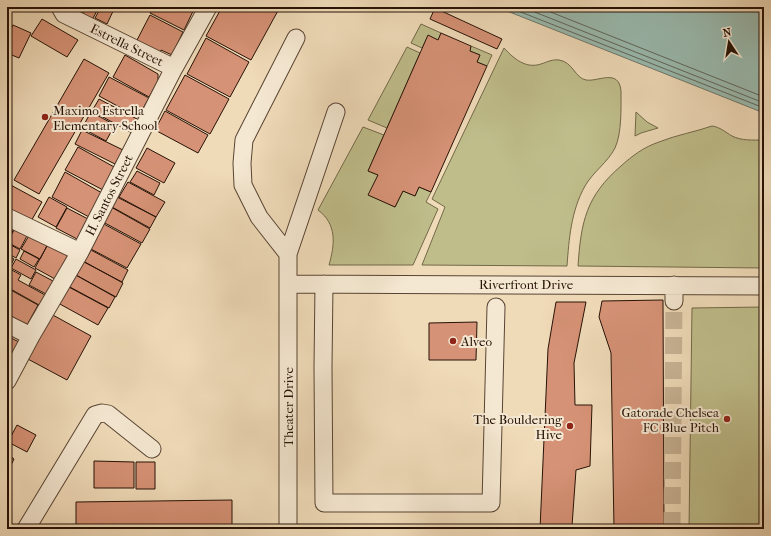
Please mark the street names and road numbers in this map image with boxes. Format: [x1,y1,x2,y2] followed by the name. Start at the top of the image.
[88,21,166,69] street label: Estrella Street
[82,152,136,238] street label: H. Santos Street
[479,277,574,292] street label: Riverfront Drive
[281,367,296,447] street label: Theater Drive

